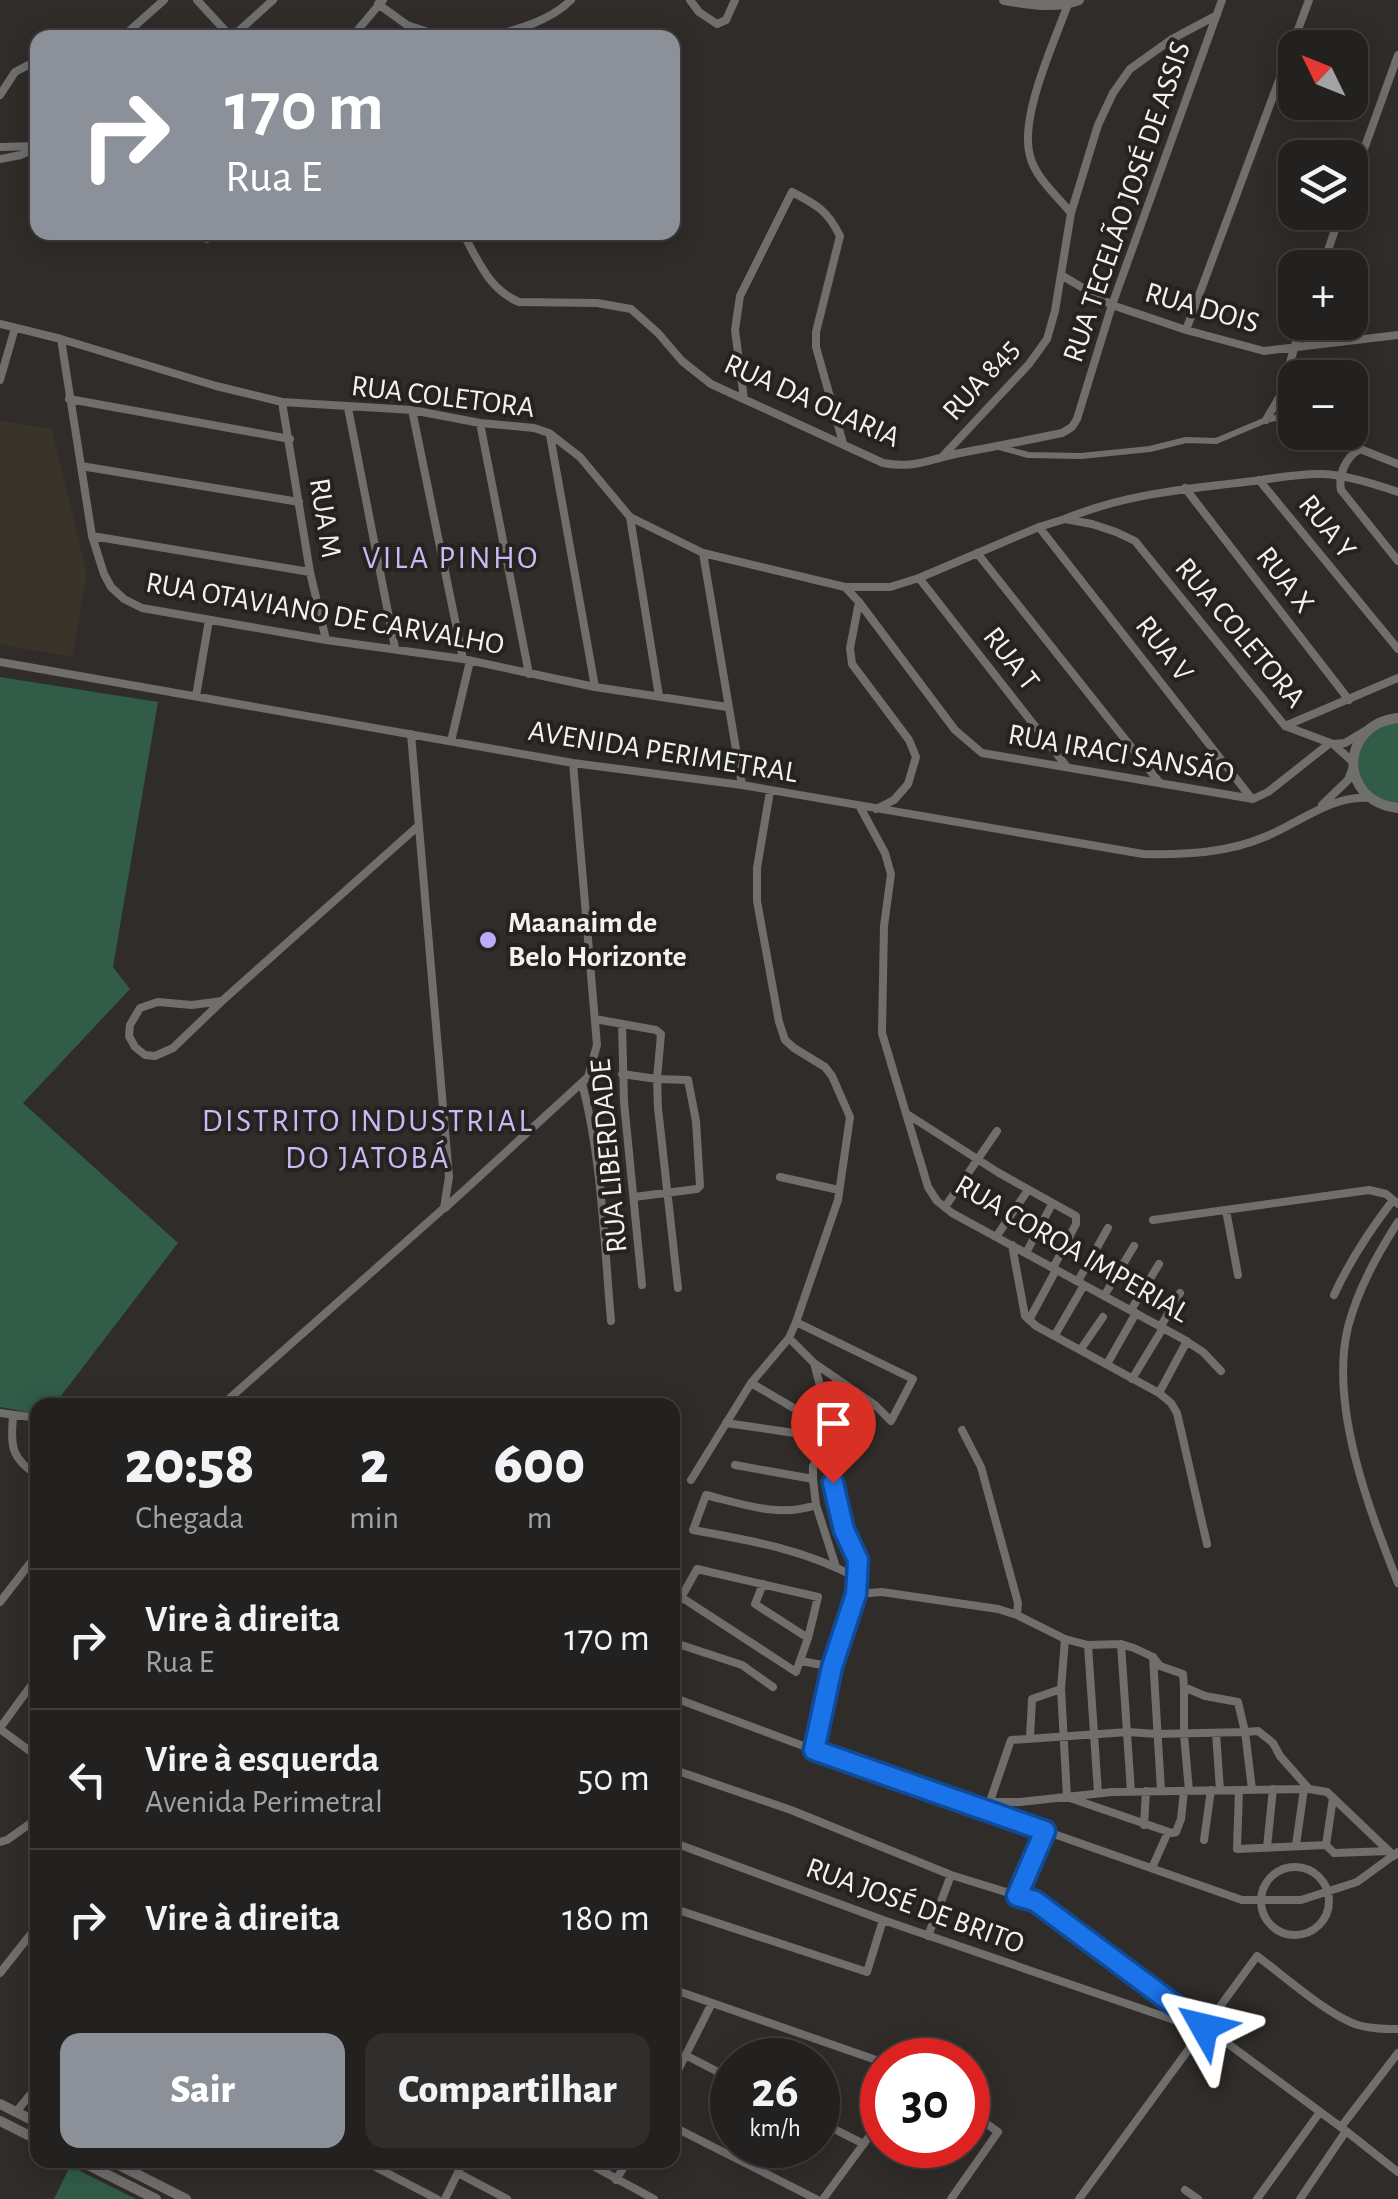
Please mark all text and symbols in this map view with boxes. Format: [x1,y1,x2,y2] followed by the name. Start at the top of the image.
[1278,30,1368,120] north arrow
[1278,30,1368,450] map controls
[1056,37,1196,366] street label: RUA TECELÃO JOSÉ DE ASSIS
[60,70,190,200] icon: right
[225,73,384,143] text: 170 m
[1278,140,1368,230] button: layers
[225,155,322,200] text: Rua E
[1278,250,1368,340] button: +
[1142,277,1262,339] street label: RUA DOIS
[937,334,1025,426] street label: RUA 845
[720,349,904,453] street label: RUA DA OLARIA
[1278,360,1368,450] button: −
[350,371,536,423] street label: RUA COLETORA
[304,476,346,560] street label: RUA M
[1293,489,1362,565] street label: RUA Y
[1250,541,1320,619] street label: RUA X
[362,542,540,574] district label: VILA PINHO
[1169,553,1311,713] street label: RUA COLETORA
[143,568,507,660] street label: RUA OTAVIANO DE CARVALHO
[1130,611,1199,687] street label: RUA V
[977,622,1045,697] street label: RUA T
[526,716,800,788] street label: AVENIDA PERIMETRAL
[1006,717,1237,789] street label: RUA IRACI SANSÃO
[508,908,687,972] place label: Maanaim de Belo Horizonte
[477,929,499,951] marker: Maanaim de Belo Horizonte
[586,1058,632,1254] street label: RUA LIBERDADE
[202,1105,534,1174] district label: DISTRITO INDUSTRIAL DO JATOBÁ
[950,1170,1195,1328] street label: RUA COROA IMPERIAL
[791,1381,876,1484] pin
[806,1396,861,1451] icon: arrive
[125,1434,255,1494] text: 20:58
[360,1434,389,1494] text: 2
[494,1434,585,1494] text: 600
[135,1502,244,1534] text: Chegada
[349,1502,399,1534] text: min
[527,1502,552,1534] text: m
[145,1601,340,1639] text: Vire à direita
[60,1612,115,1667] icon: right
[564,1620,650,1658] text: 170 m
[145,1646,214,1678] text: Rua E
[145,1741,380,1779] text: Vire à esquerda
[60,1752,115,1807] icon: left
[577,1760,650,1798] text: 50 m
[145,1786,383,1818] text: Avenida Perimetral
[802,1851,1029,1959] street label: RUA JOSÉ DE BRITO
[60,1892,115,1947] icon: right
[145,1900,340,1938] text: Vire à direita
[562,1900,650,1938] text: 180 m
[1152,1975,1256,2079] position arrow
[60,2033,345,2148] button: Sair
[365,2033,650,2148] button: Compartilhar
[860,2038,990,2168] speed limit sign: 30
[751,2066,799,2116] text: 26
[749,2116,801,2141] text: km/h

